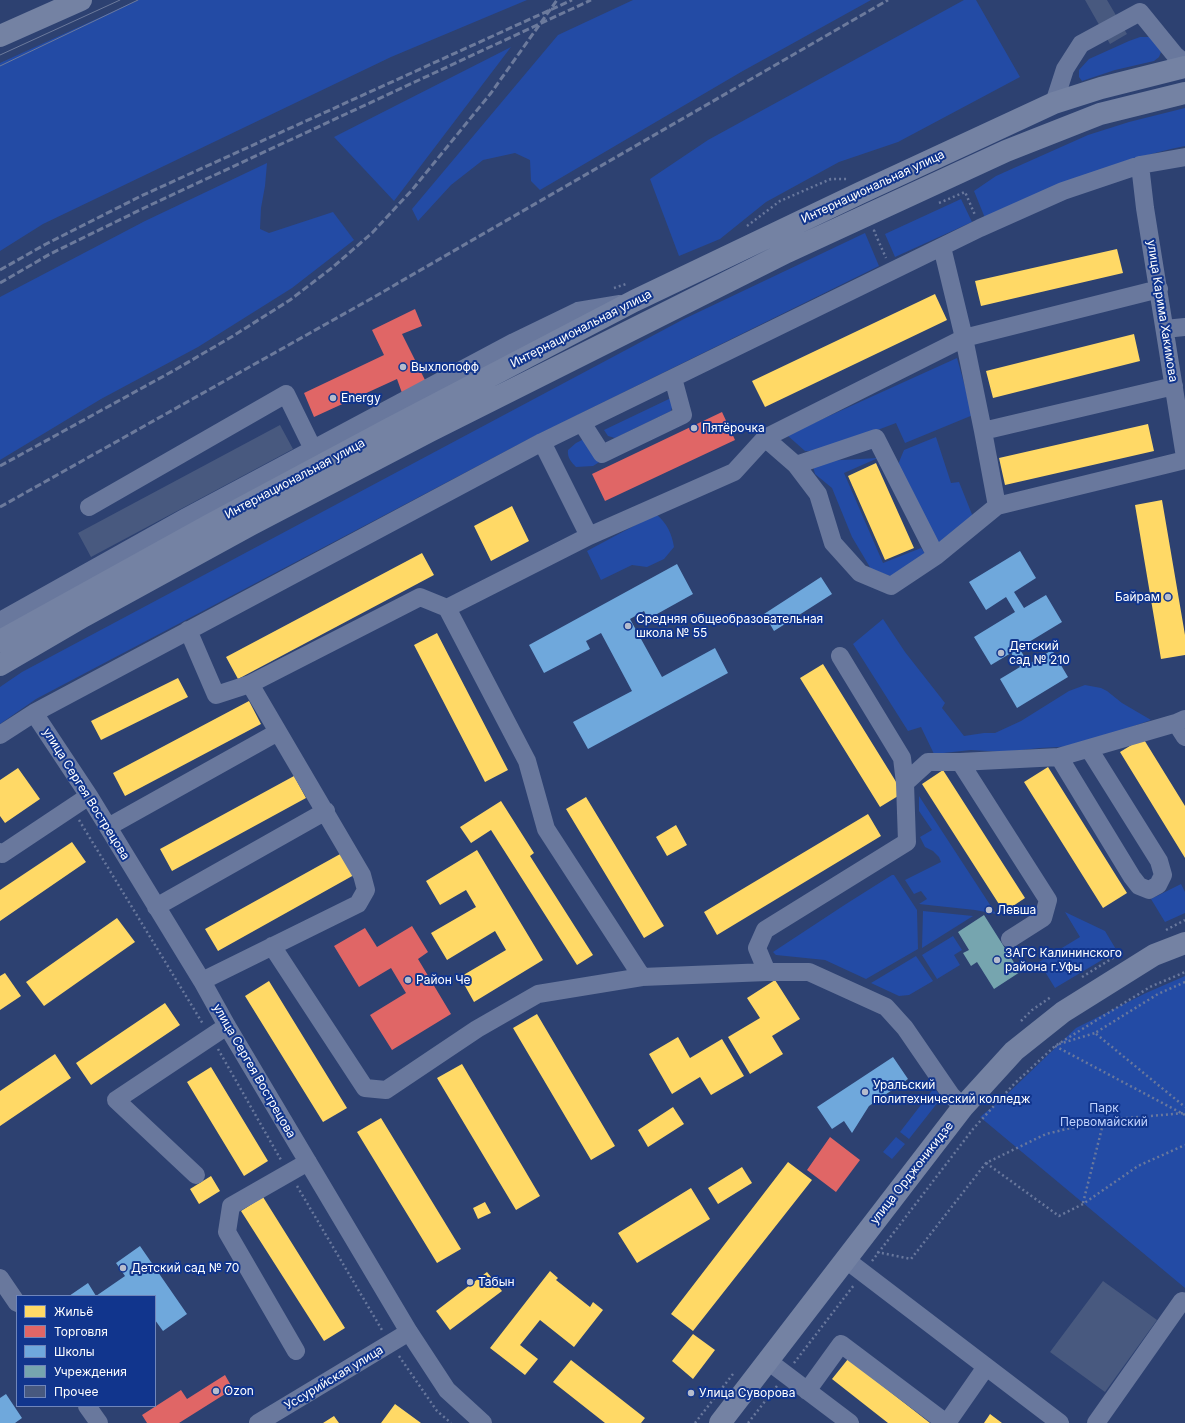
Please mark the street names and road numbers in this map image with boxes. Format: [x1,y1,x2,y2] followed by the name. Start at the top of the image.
[799,147,947,227] street label: Интернациональная улица
[1144,239,1180,383] street label: улица Карима Хакимова
[508,287,654,371] street label: Интернациональная улица
[223,436,367,522] street label: Интернациональная улица
[39,726,133,862] street label: улица Сергея Вострецова
[210,1001,298,1141] street label: улица Сергея Вострецова
[867,1119,957,1227] street label: улица Орджоникидзе
[282,1343,386,1413] street label: Уссурийская улица

